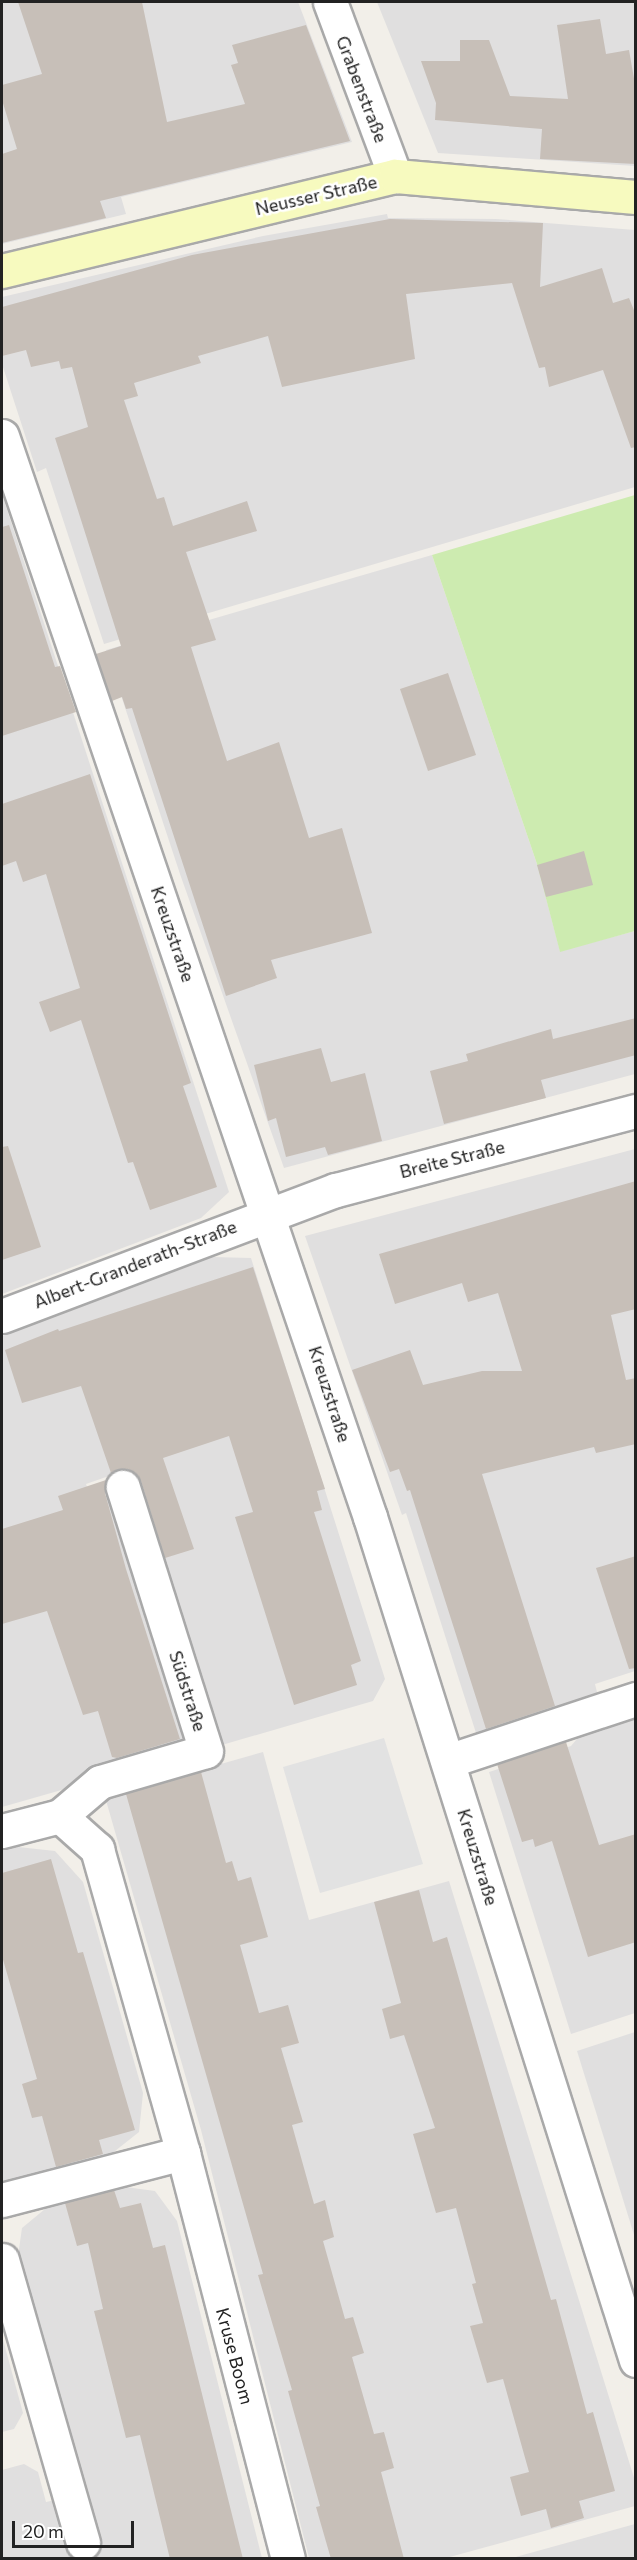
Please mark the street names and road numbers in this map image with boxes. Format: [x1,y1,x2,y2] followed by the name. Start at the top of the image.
[332,33,392,145] street label: Grabenstraße
[253,171,379,219] street label: Neusser Straße
[147,883,199,985] street label: Kreuzstraße
[397,1136,507,1182] street label: Breite Straße
[31,1215,239,1313] street label: Albert-Granderath-Straße
[304,1343,356,1445] street label: Kreuzstraße
[165,1648,211,1734] street label: Südstraße
[453,1806,503,1908] street label: Kreuzstraße
[212,2305,258,2407] street label: Kruse Boom

